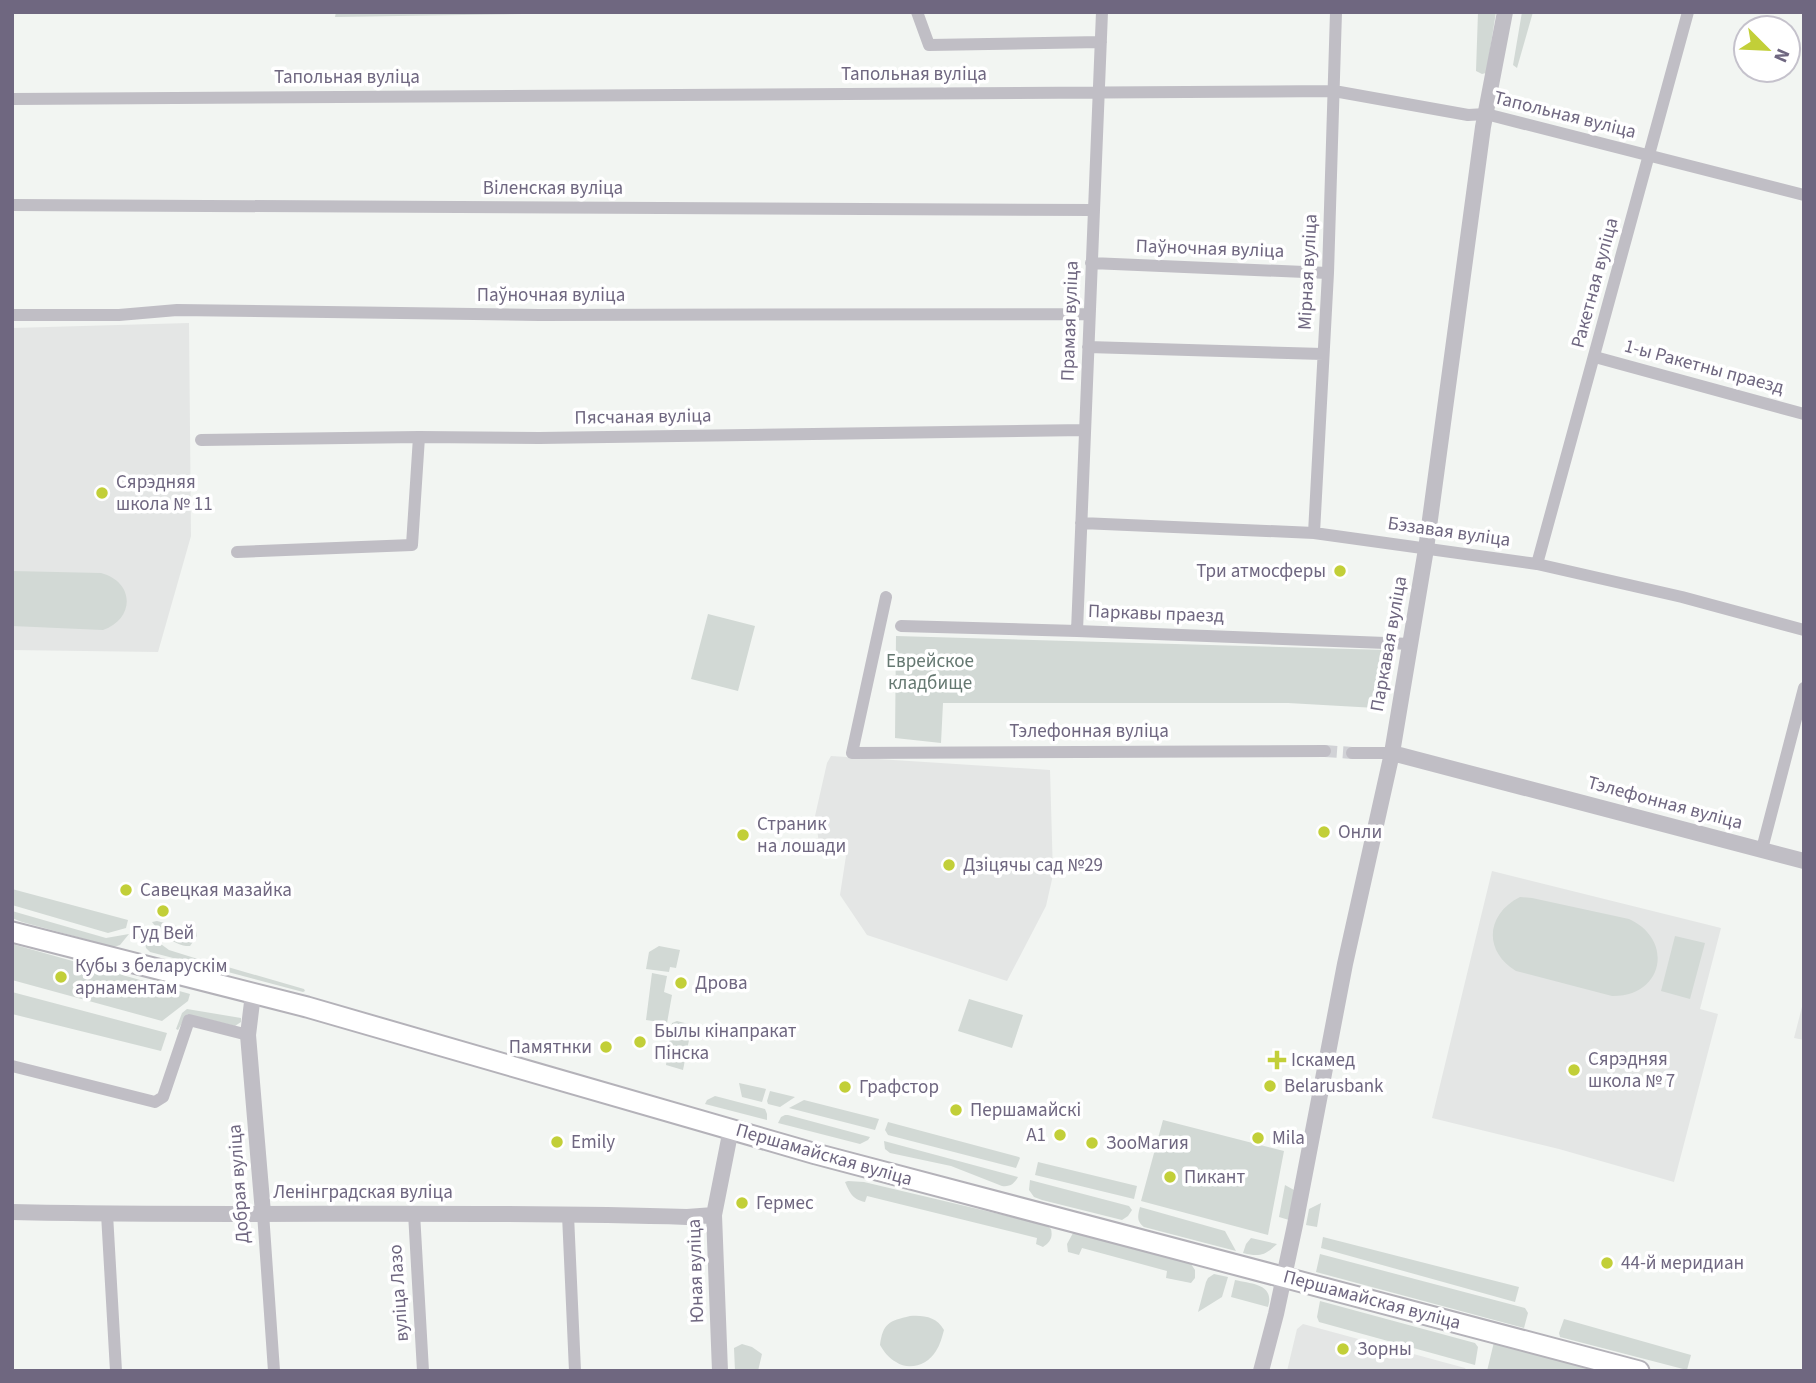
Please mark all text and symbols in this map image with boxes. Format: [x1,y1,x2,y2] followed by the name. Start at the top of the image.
[1732,14,1802,84] north arrow
[1766,44,1796,67] text: N
[841,61,987,88] street label: Тапольная вуліца
[274,64,420,91] street label: Тапольная вуліца
[1491,84,1639,146] street label: Тапольная вуліца
[483,175,623,202] street label: Віленская вуліца
[1291,213,1325,331] street label: Мірная вуліца
[1565,215,1625,351] street label: Ракетная вуліца
[1135,233,1285,265] street label: Паўночная вуліца
[1054,260,1086,382] street label: Прамая вуліца
[477,282,625,309] street label: Паўночная вуліца
[1621,333,1787,401] street label: 1-ы Ракетны праезд
[574,402,712,432] street label: Пясчаная вуліца
[116,469,213,518] place label: Сярэдняя школа № 11
[94,485,110,501] marker: Сярэдняя школа № 11
[1386,510,1512,554] street label: Бэзавая вуліца
[1196,558,1326,585] place label: Три атмосферы
[1332,563,1348,579] marker: Три атмосферы
[1364,574,1414,714] street label: Паркавая вуліца
[1088,598,1224,630] street label: Паркавы праезд
[886,648,974,697] park label: Еврейское кладбище
[1009,718,1169,745] street label: Тэлефонная вуліца
[1584,769,1746,837] street label: Тэлефонная вуліца
[757,811,846,860] place label: Страник на лошади
[1338,819,1382,846] place label: Онли
[1316,824,1332,840] marker: Онли
[735,827,751,843] marker: Страник на лошади
[963,852,1103,879] place label: Дзіцячы сад №29
[941,857,957,873] marker: Дзіцячы сад №29
[140,877,292,904] place label: Савецкая мазайка
[118,882,134,898] marker: Савецкая мазайка
[155,903,171,919] marker: Гуд Вей
[132,920,194,947] place label: Гуд Вей
[75,953,227,1002] place label: Кубы з беларускім арнаментам
[53,969,69,985] marker: Кубы з беларускім арнаментам
[695,970,748,997] place label: Дрова
[673,975,689,991] marker: Дрова
[654,1018,797,1067] place label: Былы кінапракат Пінска
[509,1034,592,1061] place label: Памятнки
[632,1034,648,1050] marker: Былы кінапракат Пінска
[598,1039,614,1055] marker: Памятнки
[1588,1046,1675,1095] place label: Сярэдняя школа № 7
[1291,1047,1355,1074] place label: Іскамед
[1269,1052,1285,1068] marker: Іскамед
[1566,1062,1582,1078] marker: Сярэдняя школа № 7
[1284,1073,1384,1100] place label: Belarusbank
[859,1074,939,1101] place label: Графстор
[1262,1078,1278,1094] marker: Belarusbank
[837,1079,853,1095] marker: Графстор
[970,1097,1081,1124] place label: Першамайскі
[948,1102,964,1118] marker: Першамайскі
[732,1117,916,1193] street label: Першамайская вуліца
[1026,1122,1046,1149] place label: A1
[221,1123,257,1245] street label: Добрая вуліца
[1272,1125,1305,1152] place label: Mila
[1052,1127,1068,1143] marker: A1
[571,1129,615,1156] place label: Emily
[1106,1130,1189,1157] place label: ЗооМагия
[1250,1130,1266,1146] marker: Mila
[549,1134,565,1150] marker: Emily
[1084,1135,1100,1151] marker: ЗооМагия
[1184,1164,1245,1191] place label: Пикант
[1162,1169,1178,1185] marker: Пикант
[273,1179,453,1206] street label: Ленінградская вуліца
[756,1190,814,1217] place label: Гермес
[734,1195,750,1211] marker: Гермес
[681,1218,711,1324] street label: Юная вуліца
[382,1243,416,1343] street label: вуліца Лазо
[1621,1250,1744,1277] place label: 44-й меридиан
[1599,1255,1615,1271] marker: 44-й меридиан
[1280,1263,1464,1337] street label: Першамайская вуліца
[1357,1336,1412,1363] place label: Зорны
[1335,1341,1351,1357] marker: Зорны

